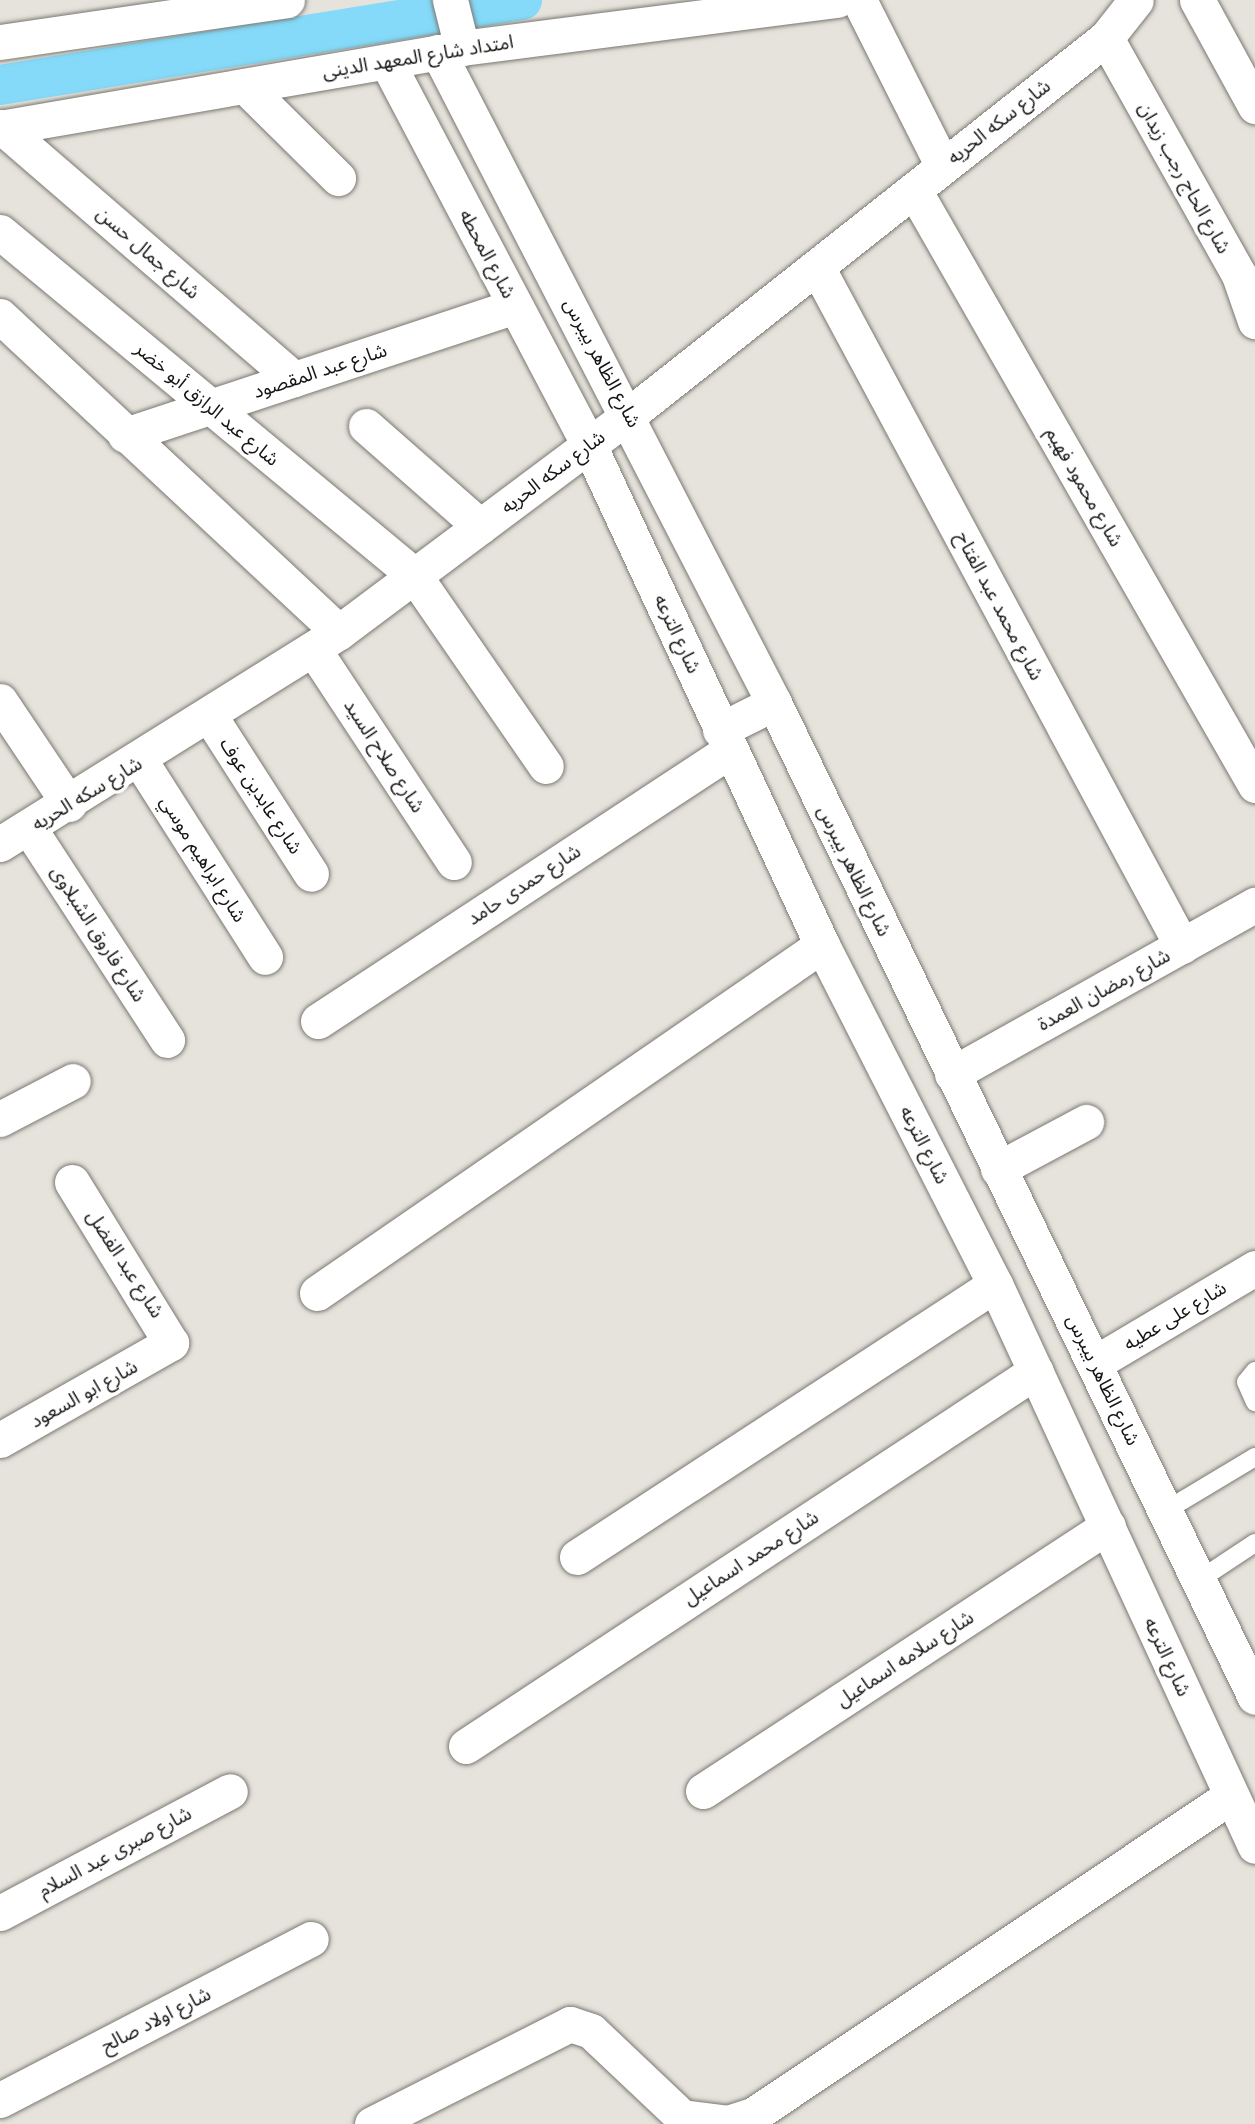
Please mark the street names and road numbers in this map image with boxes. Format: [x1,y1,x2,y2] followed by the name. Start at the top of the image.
[321,31,515,83] street label: امتداد شارع المعهد الدينى
[943,75,1055,169] street label: شارع سكه الحريه
[1133,98,1235,258] street label: شارع الحاج رجب زيدان
[92,202,204,304] street label: شارع جمال حسن
[454,206,520,302] street label: شارع المحطه
[558,295,646,431] street label: شارع الظاهر بيبرس
[130,337,284,471] street label: شارع عبد الرازق أبو خضر
[250,339,390,403] street label: شارع عبد المقصود
[1041,423,1127,551] street label: شارع محمود فهيم
[496,425,610,519] street label: شارع سكه الحريه
[950,528,1048,684] street label: شارع محمد عبد الفتاح
[649,591,705,677] street label: شارع الترعه
[339,695,429,817] street label: شارع صلاح السيد
[215,734,307,858] street label: شارع عابدين عوف
[28,752,146,836] street label: شارع سكه الحريه
[155,792,251,926] street label: شارع ابراهيم موسي
[812,802,896,940] street label: شارع الظاهر بيبرس
[463,840,585,930] street label: شارع حمدى حامد
[45,862,151,1006] street label: شارع فاروق الشبلاوى
[1034,944,1174,1036] street label: شارع رمضان العمدة
[895,1102,953,1188] street label: شارع الترعه
[82,1206,168,1322] street label: شارع عبد الفضل
[1120,1276,1230,1356] street label: شارع على عطيه
[1061,1311,1145,1449] street label: شارع الظاهر بيبرس
[26,1355,142,1433] street label: شارع ابو السعود
[679,1506,823,1610] street label: شارع محمد اسماعيل
[832,1606,978,1712] street label: شارع سلامه اسماعيل
[1139,1614,1195,1700] street label: شارع الترعه
[35,1802,195,1902] street label: شارع صبرى عبد السلام
[97,1983,215,2057] street label: شارع اولاد صالح

